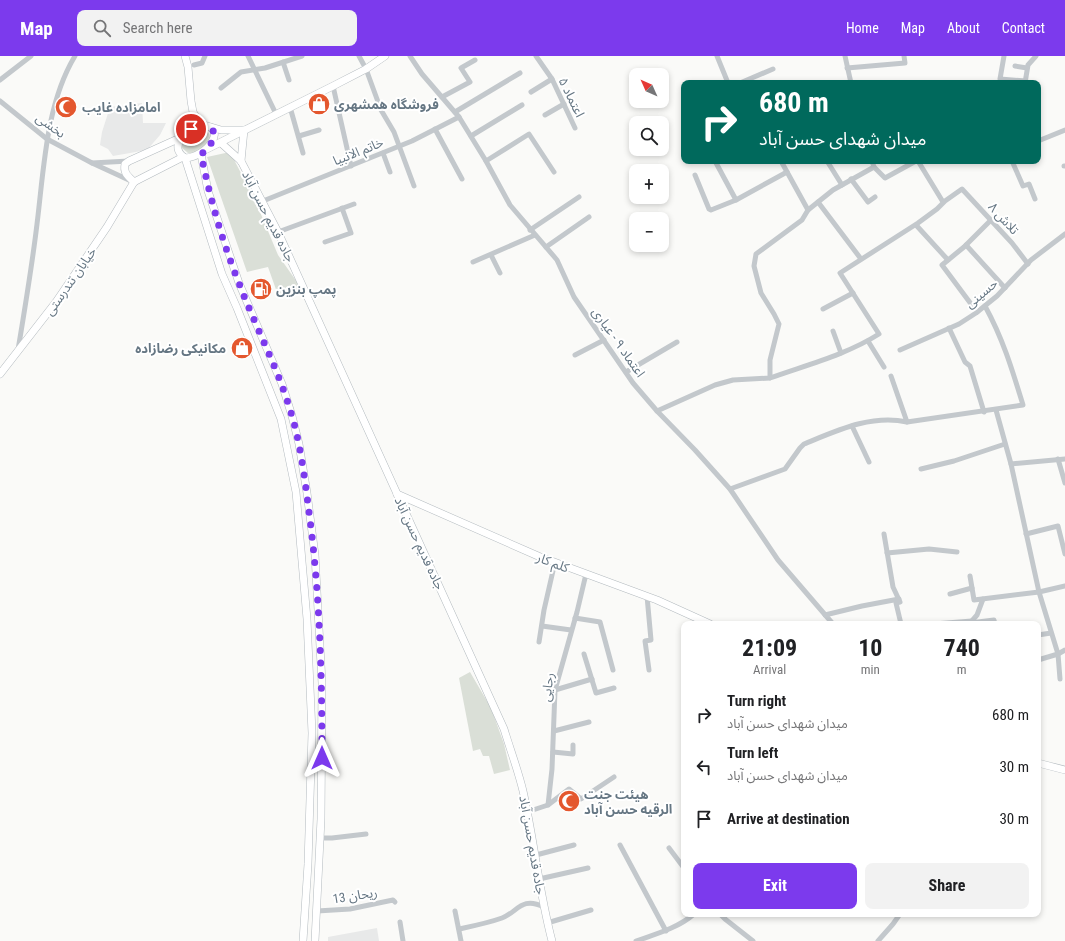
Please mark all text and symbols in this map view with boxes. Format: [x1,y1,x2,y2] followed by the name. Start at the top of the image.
[77,10,357,46] search box
[20,17,53,40] text: Map
[91,17,113,39] icon: search
[123,19,193,37] text: Search here
[846,20,879,36] text: Home
[901,20,925,36] text: Map
[947,20,980,36] text: About
[1002,20,1045,36] text: Contact
[629,68,669,108] north arrow
[629,68,669,252] map controls
[556,75,588,120] street label: اعتماد ۵
[759,86,829,119] text: 680 m
[306,91,332,117] shop icon: فروشگاه همشهری
[53,94,79,120] mosque icon: امامزاده غایب
[693,96,745,148] icon: right
[334,97,439,112] place label: فروشگاه همشهری
[82,100,161,115] place label: امامزاده غایب
[33,110,68,142] street label: بخشی
[174,112,208,146] pin
[629,116,669,156] button: search
[180,118,202,140] icon: arrive
[759,128,926,149] text: میدان شهدای حسن آباد
[331,134,387,171] street label: خاتم الانبیا
[629,164,669,204] button: +
[236,168,298,266] street label: جاده قدیم حسن آباد
[985,199,1022,238] street label: تلاش ۸
[629,212,669,252] button: −
[41,244,100,319] street label: خیابان تندرستی
[962,275,1001,312] street label: حسینی
[248,276,274,302] fuel station icon: پمپ بنزین
[276,282,336,298] place label: پمپ بنزین
[588,305,648,381] street label: اعتماد ۹ - عیاری
[229,335,255,361] shop icon: مکانیکی رضازاده
[135,341,226,356] place label: مکانیکی رضازاده
[389,494,448,594] street label: جاده قدیم حسن آباد
[533,549,572,578] street label: کلم کار
[742,634,797,662] text: 21:09
[858,634,882,662] text: 10
[944,634,980,662] text: 740
[753,662,786,677] text: Arrival
[861,662,880,677] text: min
[957,662,967,677] text: m
[538,672,558,703] street label: رجایی
[727,692,786,710] text: Turn right
[693,704,715,726] icon: right
[992,706,1029,724] text: 680 m
[727,716,848,731] text: میدان شهدای حسن آباد
[301,737,343,779] position arrow
[727,744,778,762] text: Turn left
[693,756,715,778] icon: left
[999,758,1029,776] text: 30 m
[727,768,848,783] text: میدان شهدای حسن آباد
[584,787,672,817] place label: هیئت جنت الرقیه حسن آباد
[556,788,582,814] mosque icon: هیئت جنت الرقیه حسن آباد
[513,794,549,897] street label: جاده قدیم حسن آباد
[693,808,715,830] icon: arrive
[727,810,850,828] text: Arrive at destination
[999,810,1029,828] text: 30 m
[693,863,857,909] button: Exit
[865,863,1029,909] button: Share
[332,885,379,907] street label: ریحان 13

